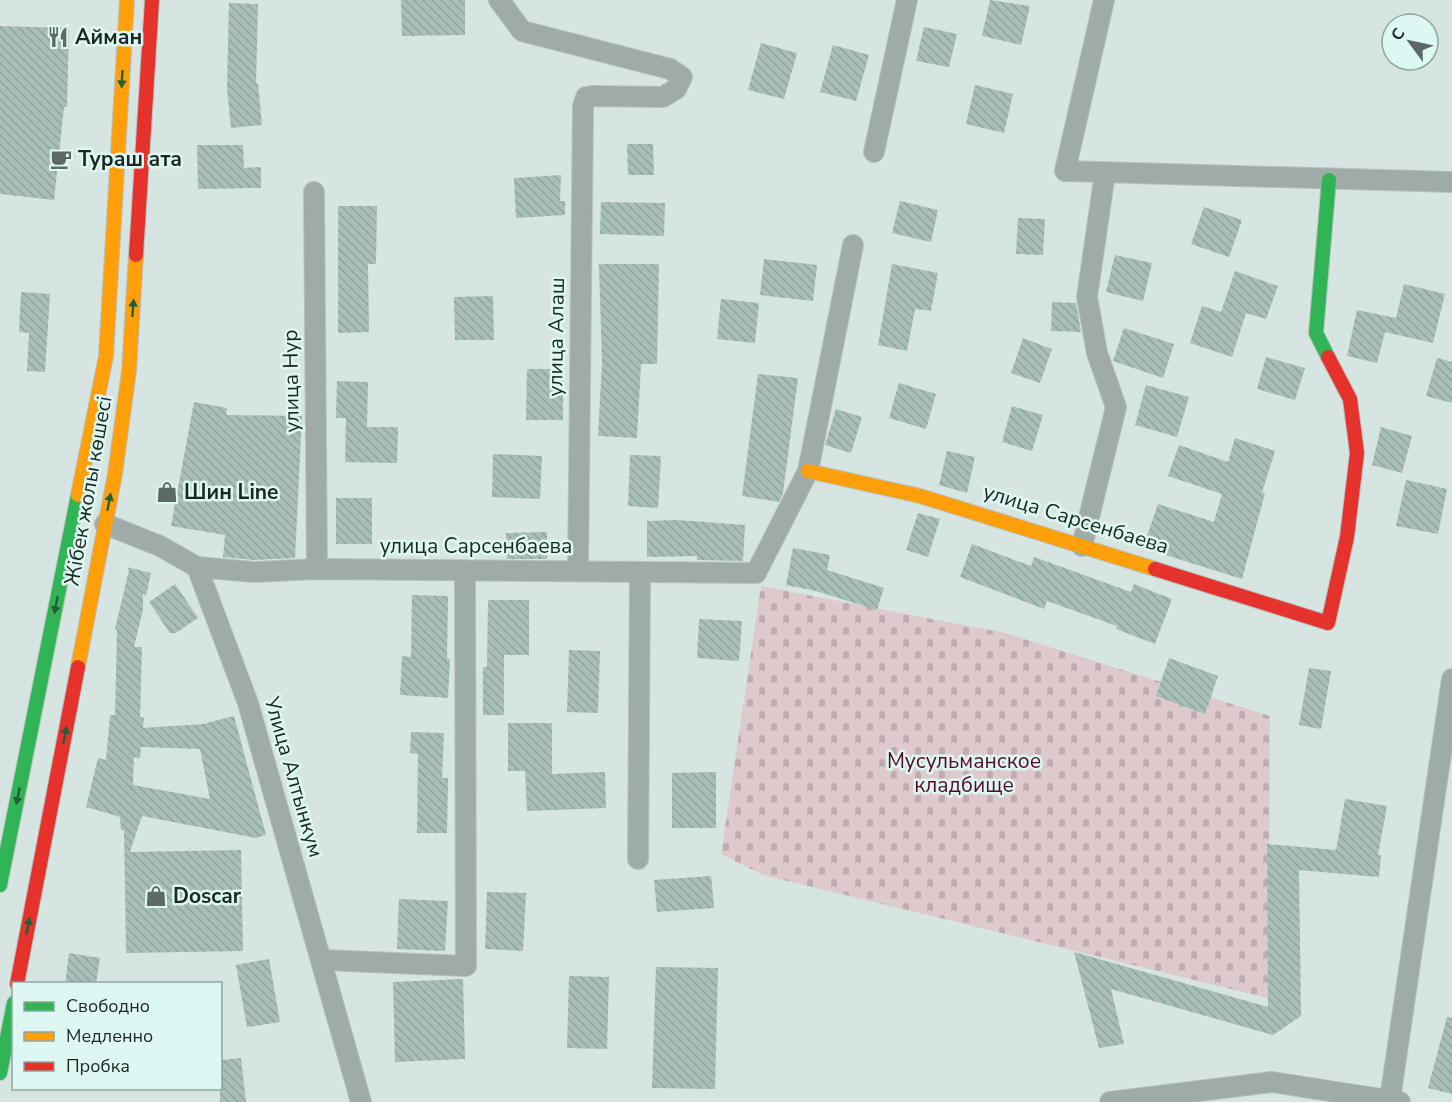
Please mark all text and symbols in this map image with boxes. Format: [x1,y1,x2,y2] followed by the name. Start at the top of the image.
[1380,12,1440,72] north arrow
[75,23,142,51] place label: Айман
[1386,24,1411,45] text: С
[46,25,70,49] restaurant icon: Айман
[117,70,127,89] one-way arrow
[78,145,182,173] place label: Тураш ата
[49,147,73,171] cafe icon: Тураш ата
[541,277,571,397] street label: улица Алаш
[128,299,138,318] one-way arrow
[276,329,306,433] street label: улица Нур
[58,394,118,588] street label: Жібек жолы көшесі
[980,477,1172,561] street label: улица Сарсенбаева
[184,478,278,506] place label: Шин Line
[155,480,179,504] shop icon: Шин Line
[105,492,114,511] one-way arrow
[380,532,572,560] street label: улица Сарсенбаева
[51,596,60,615] one-way arrow
[257,693,330,860] street label: Улица Алтынкум
[61,725,70,744] one-way arrow
[887,747,1041,799] park label: Мусульманское кладбище
[13,787,22,806] one-way arrow
[173,882,242,910] place label: Doscar
[144,884,168,908] shop icon: Doscar
[24,916,33,935] one-way arrow
[12,982,222,1090] legend
[66,994,150,1018] text: Свободно
[66,1024,153,1048] text: Медленно
[66,1054,130,1078] text: Пробка

